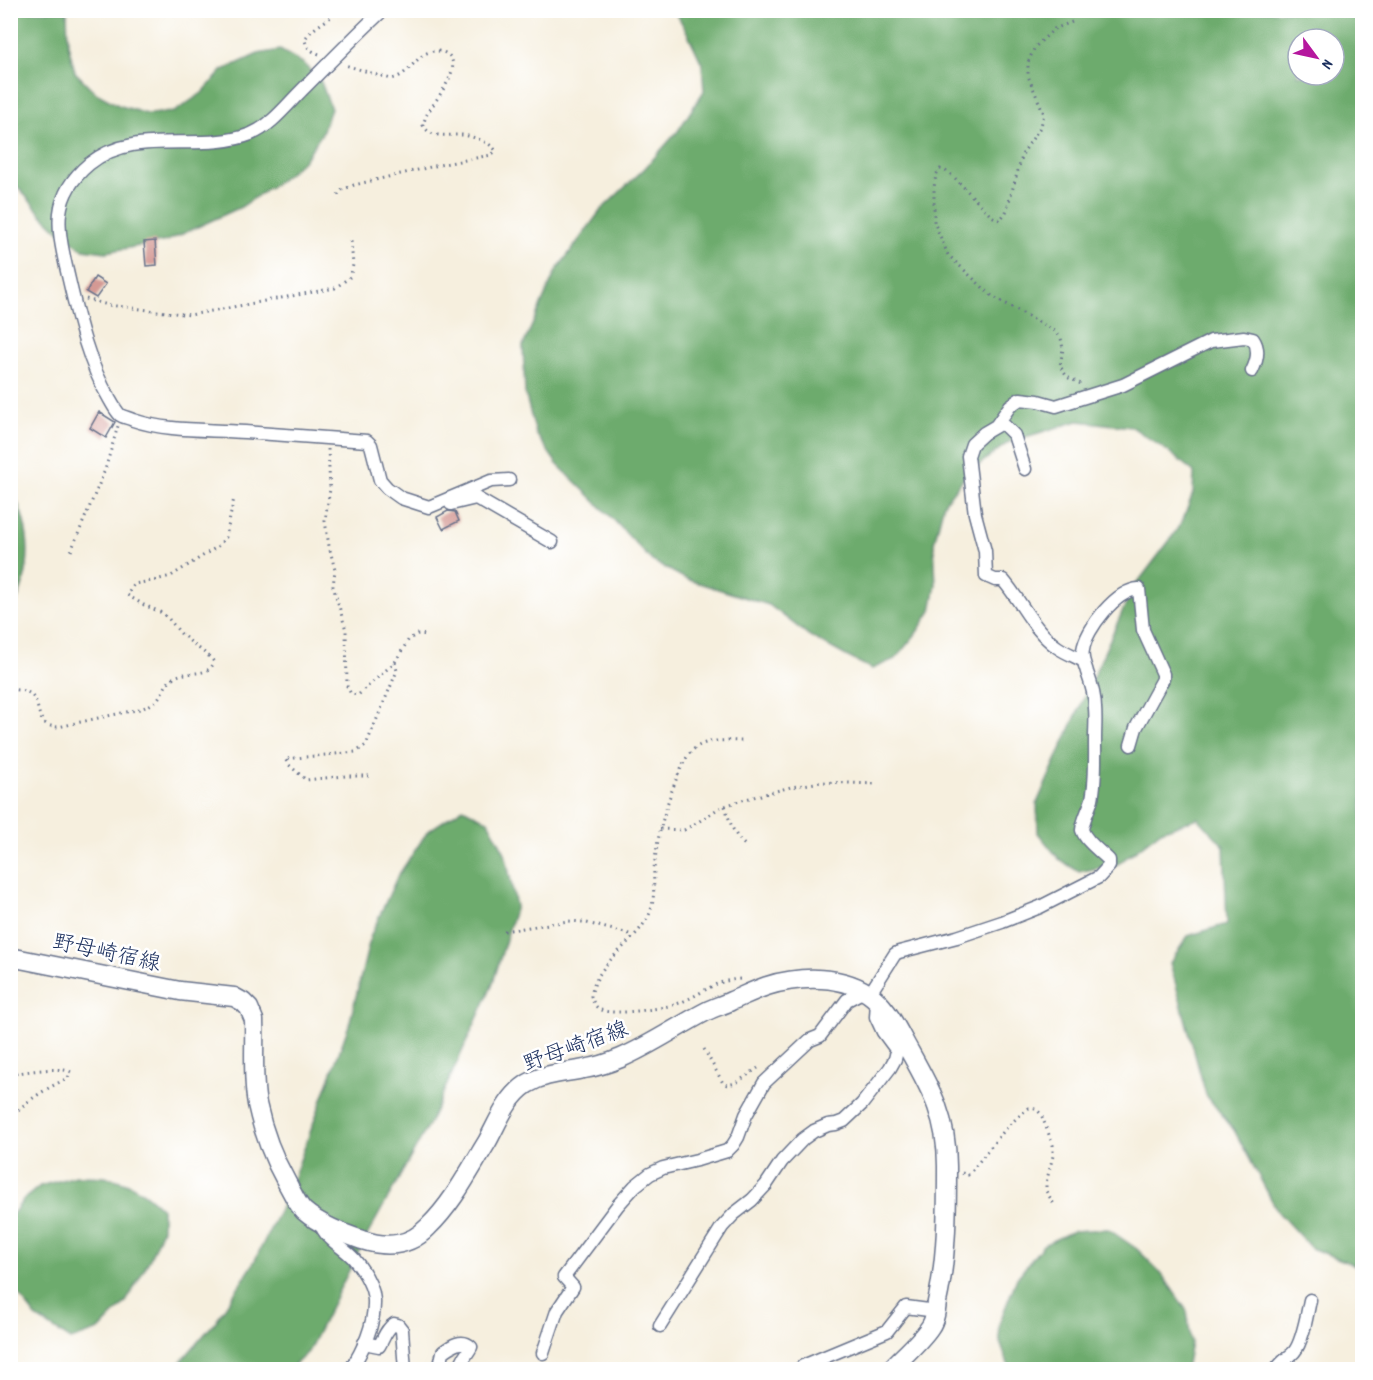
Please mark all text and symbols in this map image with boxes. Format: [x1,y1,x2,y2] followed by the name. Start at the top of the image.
[1286,27,1346,87] north arrow
[1315,54,1338,73] text: N
[49,928,163,981] street label: 野母崎宿線
[519,1015,633,1082] street label: 野母崎宿線

